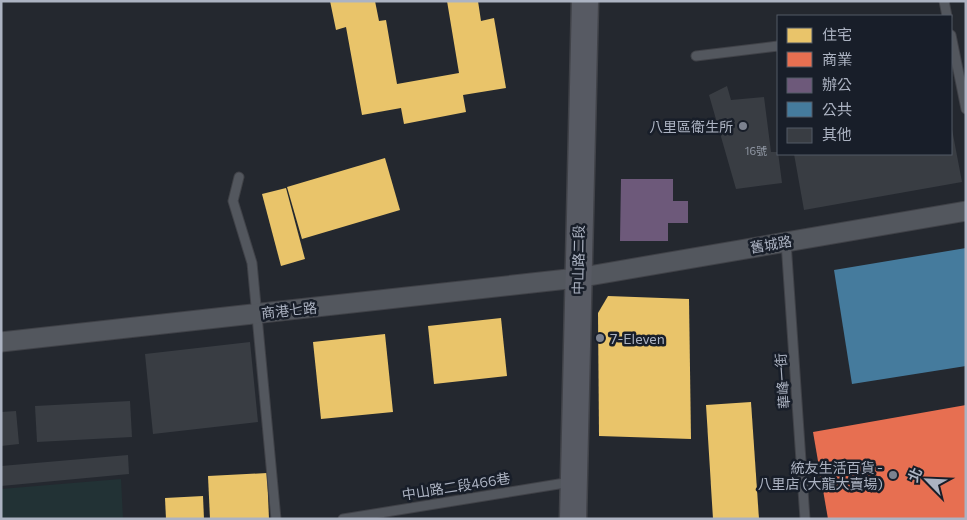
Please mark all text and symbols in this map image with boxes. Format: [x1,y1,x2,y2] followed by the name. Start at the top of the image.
[777,15,952,155] legend
[822,25,852,43] text: 住宅
[822,50,852,68] text: 商業
[822,75,852,93] text: 辦公
[822,100,852,118] text: 公共
[649,118,733,135] place label: 八里區衛生所
[737,120,749,132] marker: 八里區衛生所
[822,125,852,143] text: 其他
[745,144,767,157] house number: 16號
[569,225,587,295] street label: 中山路二段
[749,232,793,256] street label: 舊城路
[260,299,318,321] street label: 商港七路
[610,330,665,347] place label: 7-Eleven
[594,332,606,344] marker: 7-Eleven
[772,352,792,410] street label: 華峰一街
[902,455,952,505] north arrow
[758,459,883,492] place label: 統友生活百貨 - 八里店 (大龍大賣場)
[904,465,925,484] text: 北
[401,469,511,503] street label: 中山路二段466巷
[887,469,899,481] marker: 統友生活百貨 - 八里店 (大龍大賣場)

